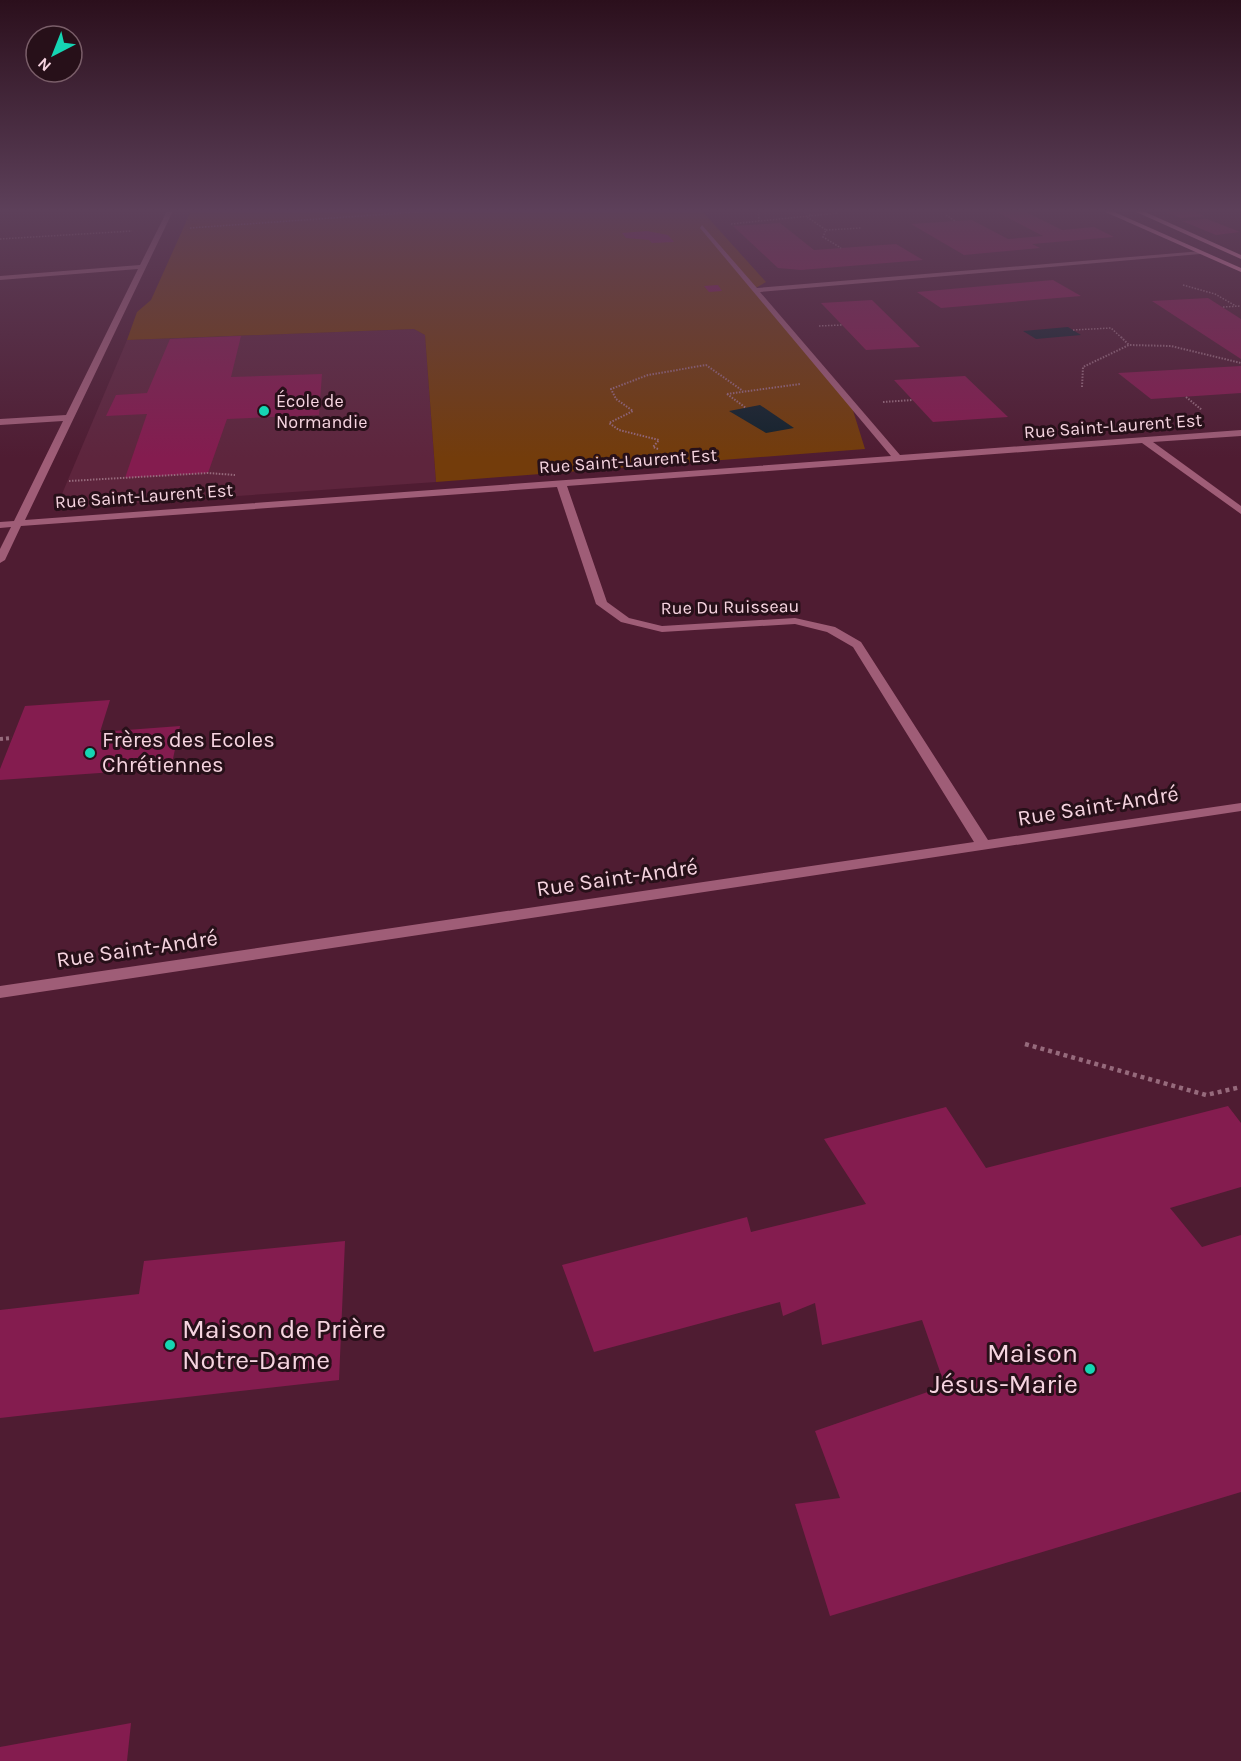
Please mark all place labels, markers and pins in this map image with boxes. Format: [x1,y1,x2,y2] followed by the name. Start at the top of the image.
[276,389,368,433] place label: École de Normandie
[257,404,271,418] marker: École de Normandie
[102,727,275,778] place label: Frères des Ecoles Chrétiennes
[83,746,97,760] marker: Frères des Ecoles Chrétiennes
[182,1313,386,1376] place label: Maison de Prière Notre-Dame
[930,1337,1078,1400] place label: Maison Jésus-Marie
[163,1338,177,1352] marker: Maison de Prière Notre-Dame
[1083,1362,1097,1376] marker: Maison Jésus-Marie

